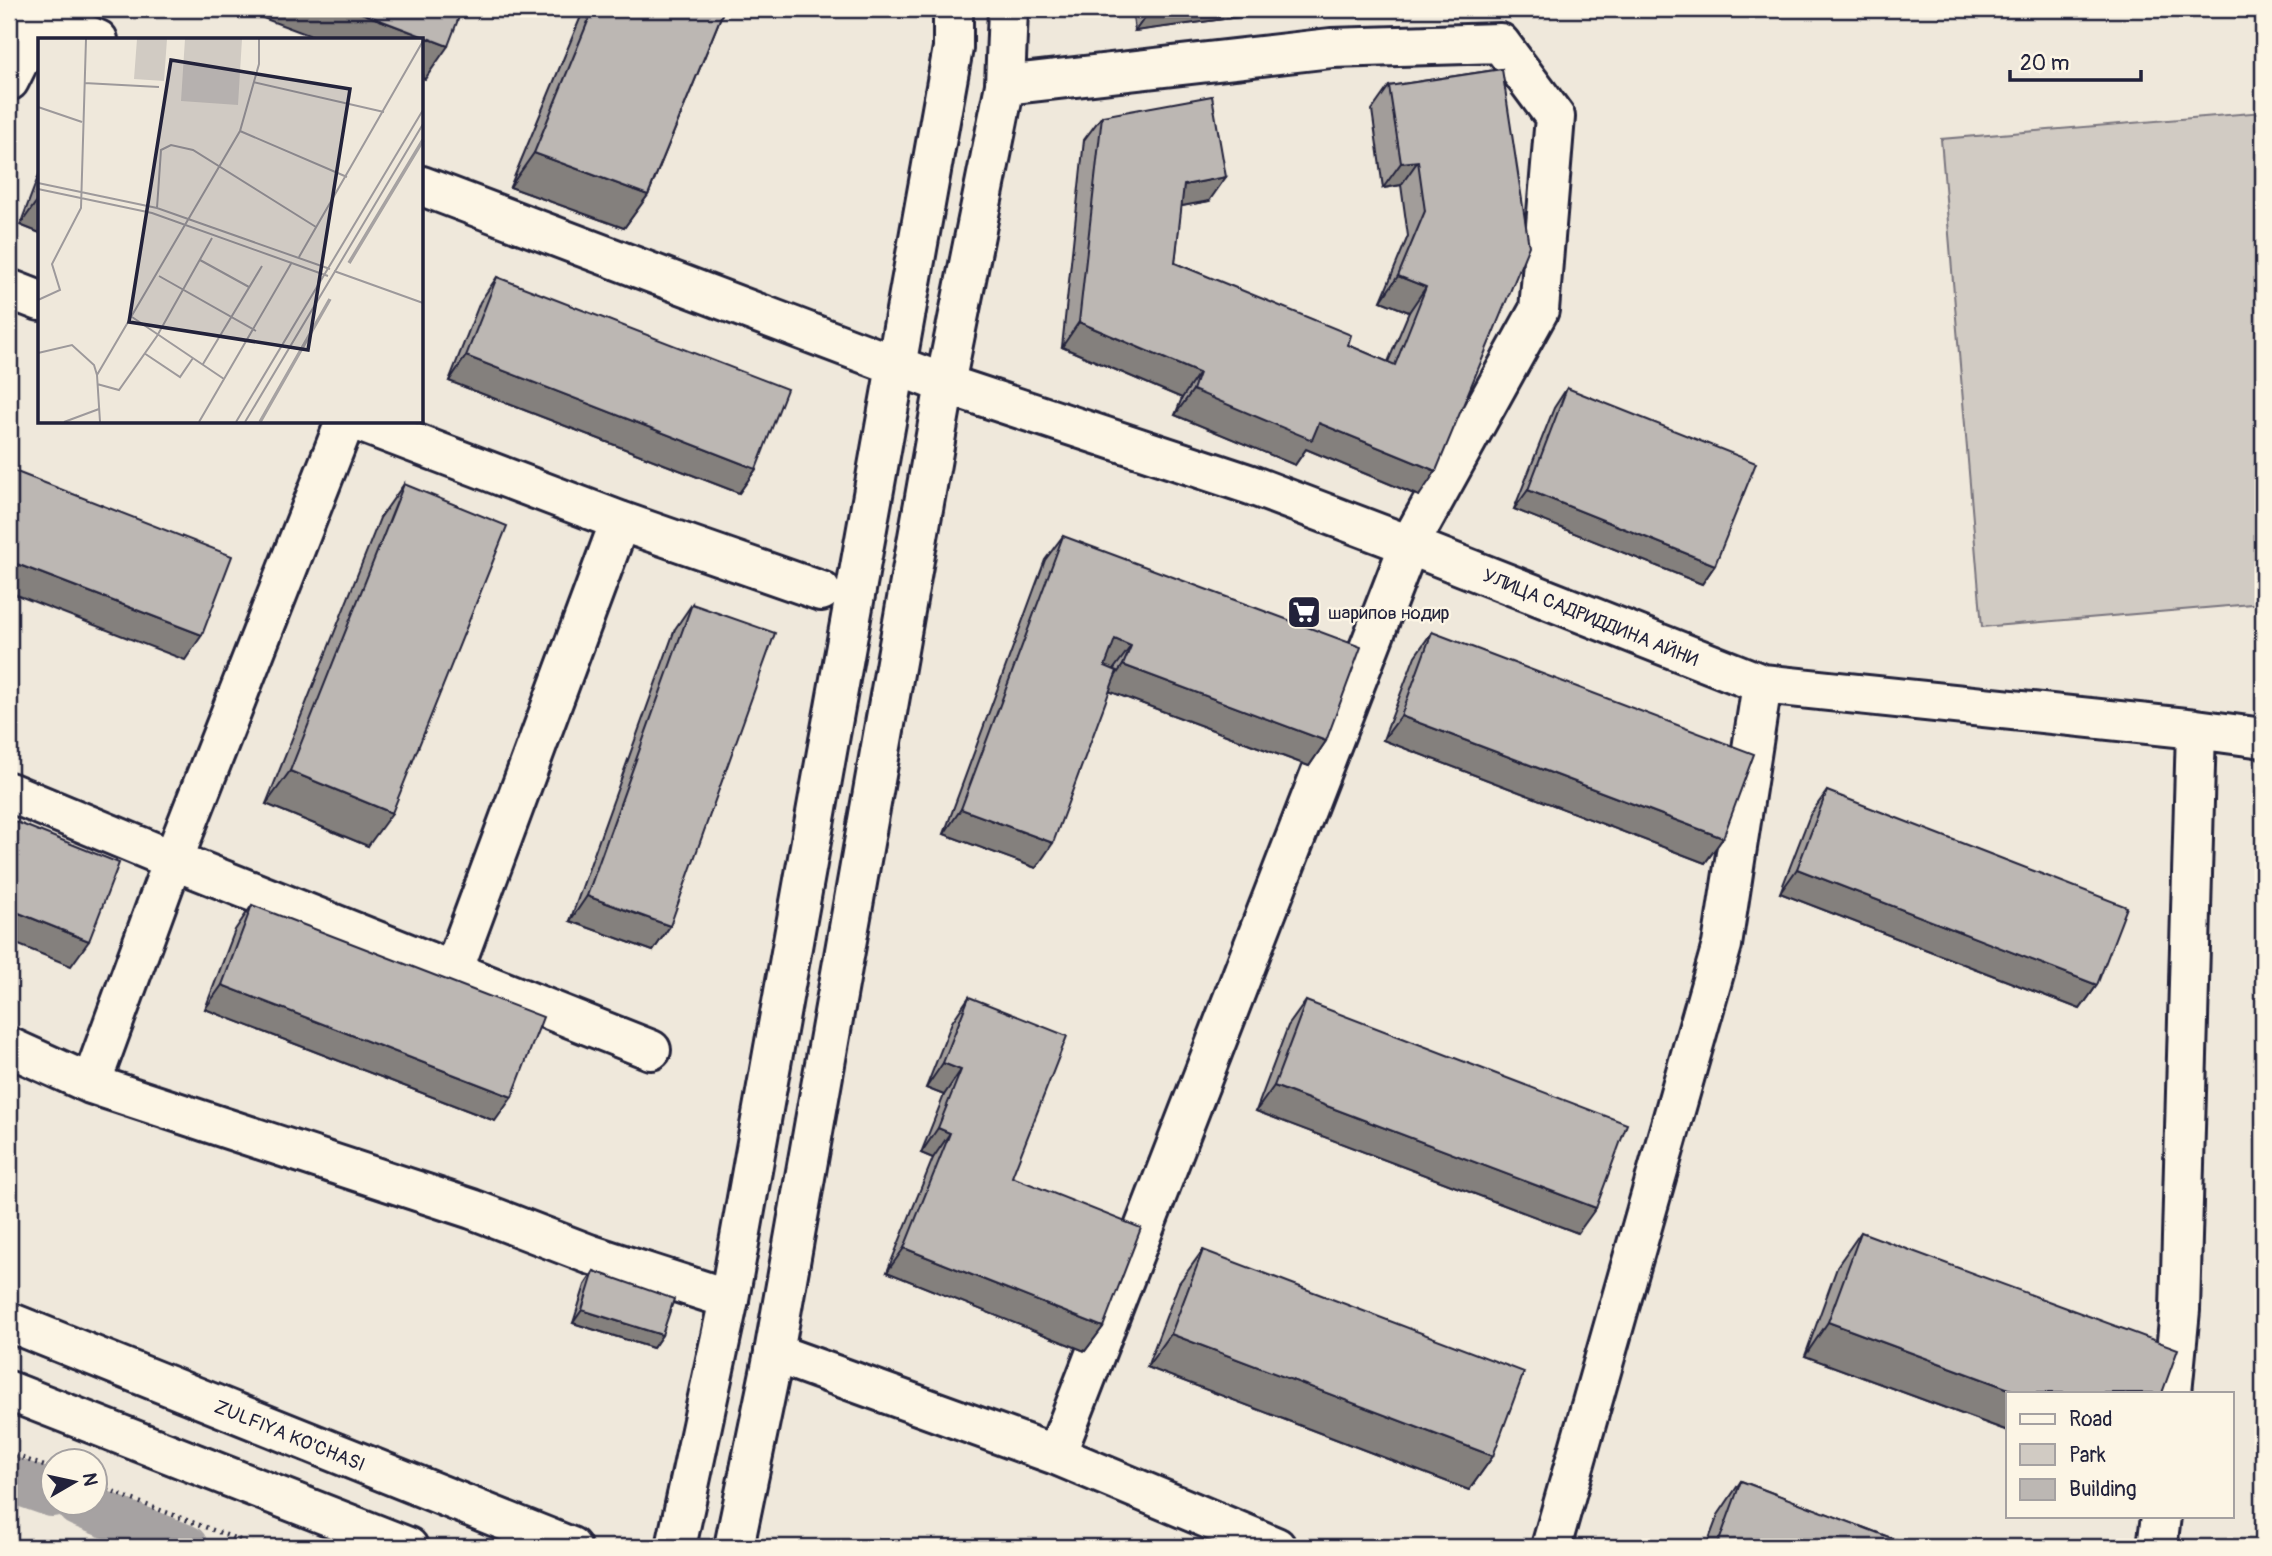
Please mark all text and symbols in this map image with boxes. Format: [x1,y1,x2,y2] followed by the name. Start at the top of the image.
[38,38,424,424] inset map
[2010,38,2141,82] scale bar
[2020,50,2069,77] text: 20 m
[1479,564,1702,672] street label: УЛИЦА САДРИДДИНА АЙНИ
[1285,593,1323,631] supermarket icon: шарипов нодир
[1328,601,1450,625] place label: шарипов нодир
[2006,1392,2234,1518] legend
[211,1395,368,1477] street label: ZULFIYA KO'CHASI
[2069,1406,2113,1433] text: Road
[2069,1442,2106,1469] text: Park
[38,1448,108,1518] north arrow
[77,1471,103,1488] text: N
[2069,1476,2136,1503] text: Building

